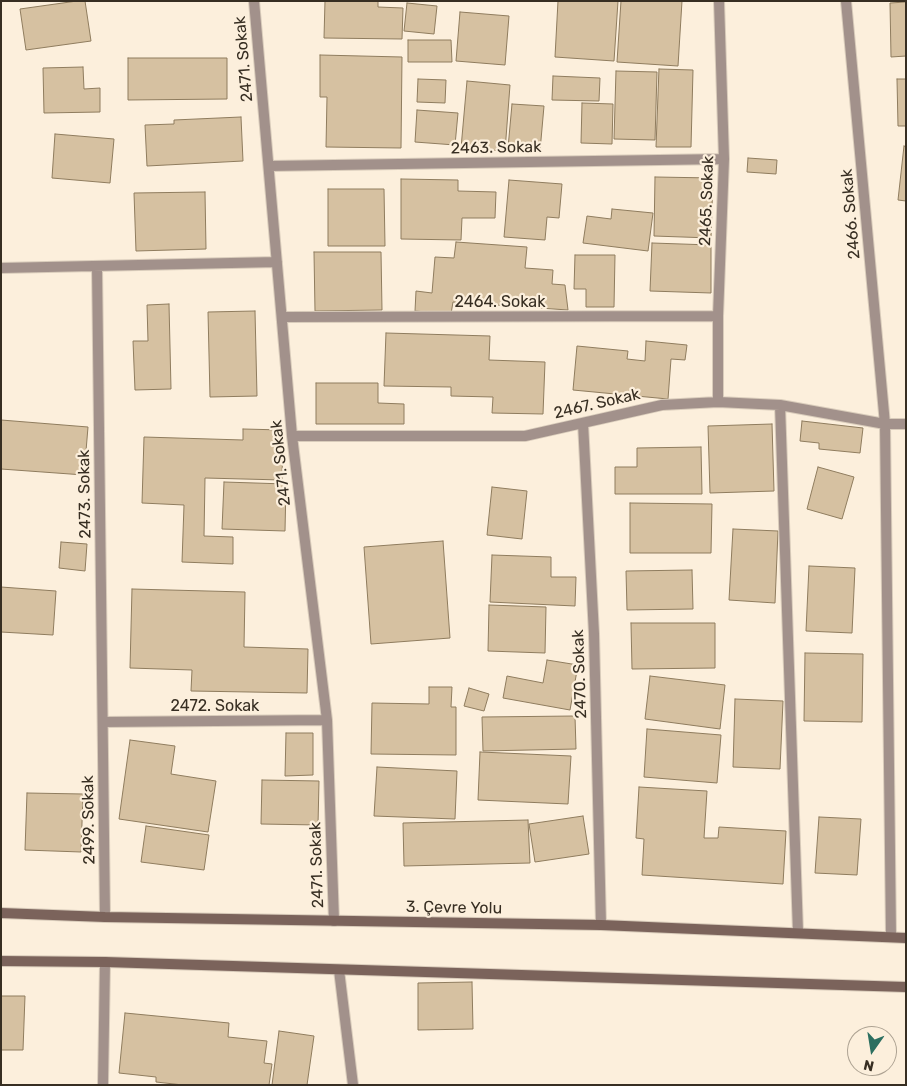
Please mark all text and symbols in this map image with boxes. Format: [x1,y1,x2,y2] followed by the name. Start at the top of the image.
[231,15,257,103] street label: 2471. Sokak
[450,138,542,158] street label: 2463. Sokak
[696,155,718,247] street label: 2465. Sokak
[837,168,865,260] street label: 2466. Sokak
[455,292,545,312] street label: 2464. Sokak
[552,385,642,423] street label: 2467. Sokak
[267,419,295,507] street label: 2471. Sokak
[75,449,95,539] street label: 2473. Sokak
[569,629,591,719] street label: 2470. Sokak
[171,696,259,716] street label: 2472. Sokak
[79,775,99,865] street label: 2499. Sokak
[306,822,328,908] street label: 2471. Sokak
[406,898,502,918] street label: 3. Çevre Yolu
[847,1026,897,1076] north arrow
[862,1056,876,1075] text: N

